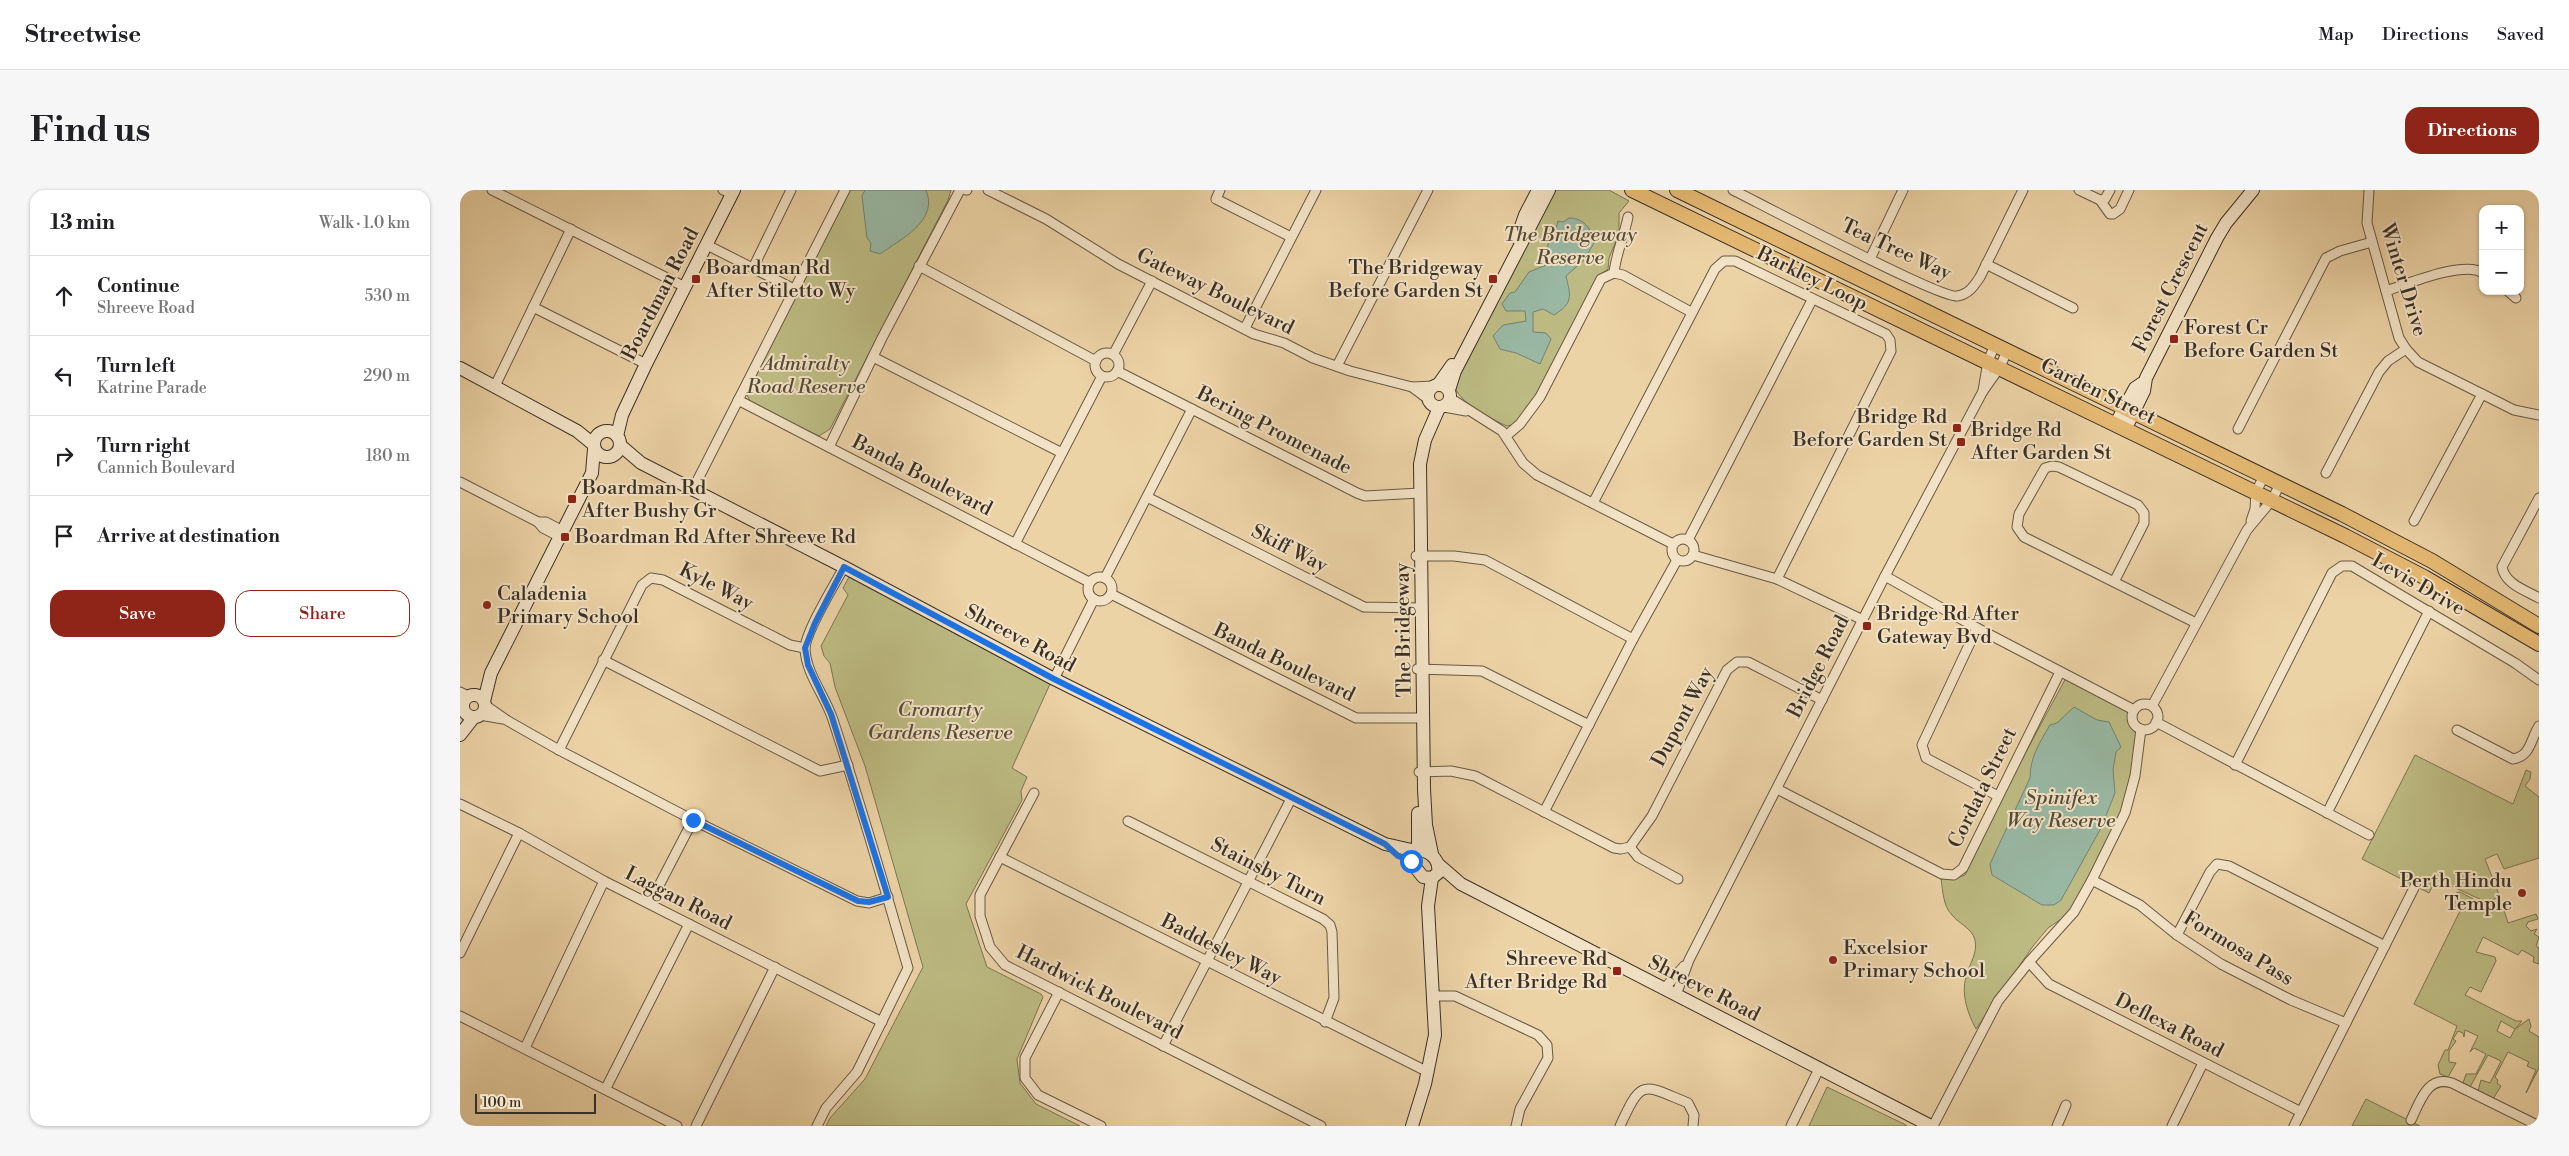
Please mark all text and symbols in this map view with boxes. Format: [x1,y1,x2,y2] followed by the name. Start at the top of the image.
[25,20,141,50] text: Streetwise
[2318,23,2354,46] text: Map
[2382,23,2469,46] text: Directions
[2497,23,2544,46] text: Saved
[2405,107,2539,154] button: Directions
[30,109,150,152] text: Find us
[2479,205,2524,295] map controls
[2479,205,2524,250] button: +
[50,210,115,236] text: 13 min
[319,213,410,233] text: Walk · 1.0 km
[1837,213,1956,287] street label: Tea Tree Way
[2128,219,2214,357] street label: Forest Crescent
[2374,220,2432,339] street label: Winter Drive
[616,223,705,365] street label: Boardman Road
[1503,223,1637,271] park label: The Bridgeway Reserve
[1752,241,1871,317] street label: Barkley Loop
[1132,243,1298,341] street label: Gateway Boulevard
[2479,250,2524,295] button: −
[705,256,856,304] place label: Boardman Rd After Stiletto Wy
[1328,256,1483,304] place label: The Bridgeway Before Garden St
[690,273,702,285] marker: Boardman Rd After Stiletto Wy
[1487,273,1499,285] marker: The Bridgeway Before Garden St
[97,274,180,298] text: Continue
[50,282,78,310] icon: ahead
[364,286,410,306] text: 530 m
[97,298,195,318] text: Shreeve Road
[2183,316,2338,364] place label: Forest Cr Before Garden St
[2168,333,2180,345] marker: Forest Cr Before Garden St
[746,352,866,400] park label: Admiralty Road Reserve
[2036,353,2160,431] street label: Garden Street
[97,354,176,378] text: Turn left
[50,362,78,390] icon: left
[363,366,410,386] text: 290 m
[97,378,207,398] text: Katrine Parade
[1191,381,1356,481] street label: Bering Promenade
[1792,405,1948,453] place label: Bridge Rd Before Garden St
[1970,418,2112,466] place label: Bridge Rd After Garden St
[1951,422,1963,434] marker: Bridge Rd Before Garden St
[847,429,997,522] street label: Banda Boulevard
[97,434,190,458] text: Turn right
[1955,436,1967,448] marker: Bridge Rd After Garden St
[50,442,78,470] icon: right
[366,446,410,466] text: 180 m
[97,458,235,478] text: Cannich Boulevard
[581,476,717,524] place label: Boardman Rd After Bushy Gr
[566,493,578,505] marker: Boardman Rd After Bushy Gr
[1247,519,1331,579] street label: Skiff Way
[50,522,78,550] icon: arrive
[97,524,280,548] text: Arrive at destination
[574,525,856,550] place label: Boardman Rd After Shreeve Rd
[559,531,571,543] marker: Boardman Rd After Shreeve Rd
[2367,548,2469,622] street label: Levis Drive
[675,558,758,616] street label: Kyle Way
[1390,562,1418,698] street label: The Bridgeway
[497,582,639,630] place label: Caladenia Primary School
[50,590,225,637] button: Save
[235,590,410,637] button: Share
[481,599,493,611] marker: Caladenia Primary School
[960,599,1080,679] street label: Shreeve Road
[1876,602,2019,650] place label: Bridge Rd After Gateway Bvd
[1782,611,1856,723] street label: Bridge Road
[1208,618,1359,708] street label: Banda Boulevard
[1861,620,1873,632] marker: Bridge Rd After Gateway Bvd
[1646,663,1720,771] street label: Dupont Way
[867,698,1013,746] park label: Cromarty Gardens Reserve
[1943,724,2023,852] street label: Cordata Street
[2007,786,2116,834] park label: Spinifex Way Reserve
[682,809,705,832] route end
[1206,832,1330,912] street label: Stainsby Turn
[1400,850,1423,873] route start
[620,861,736,937] street label: Laggan Road
[2400,869,2513,917] place label: Perth Hindu Temple
[2516,887,2528,899] marker: Perth Hindu Temple
[2178,906,2298,992] street label: Formosa Pass
[1156,908,1286,991] street label: Baddesley Way
[1843,936,1985,984] place label: Excelsior Primary School
[1011,940,1187,1046] street label: Hardwick Boulevard
[1464,947,1608,995] place label: Shreeve Rd After Bridge Rd
[1644,950,1765,1028] street label: Shreeve Road
[1827,954,1839,966] marker: Excelsior Primary School
[1611,965,1623,977] marker: Shreeve Rd After Bridge Rd
[2110,988,2228,1064] street label: Deflexa Road
[475,1091,596,1114] scale bar
[482,1094,521,1112] text: 100 m

